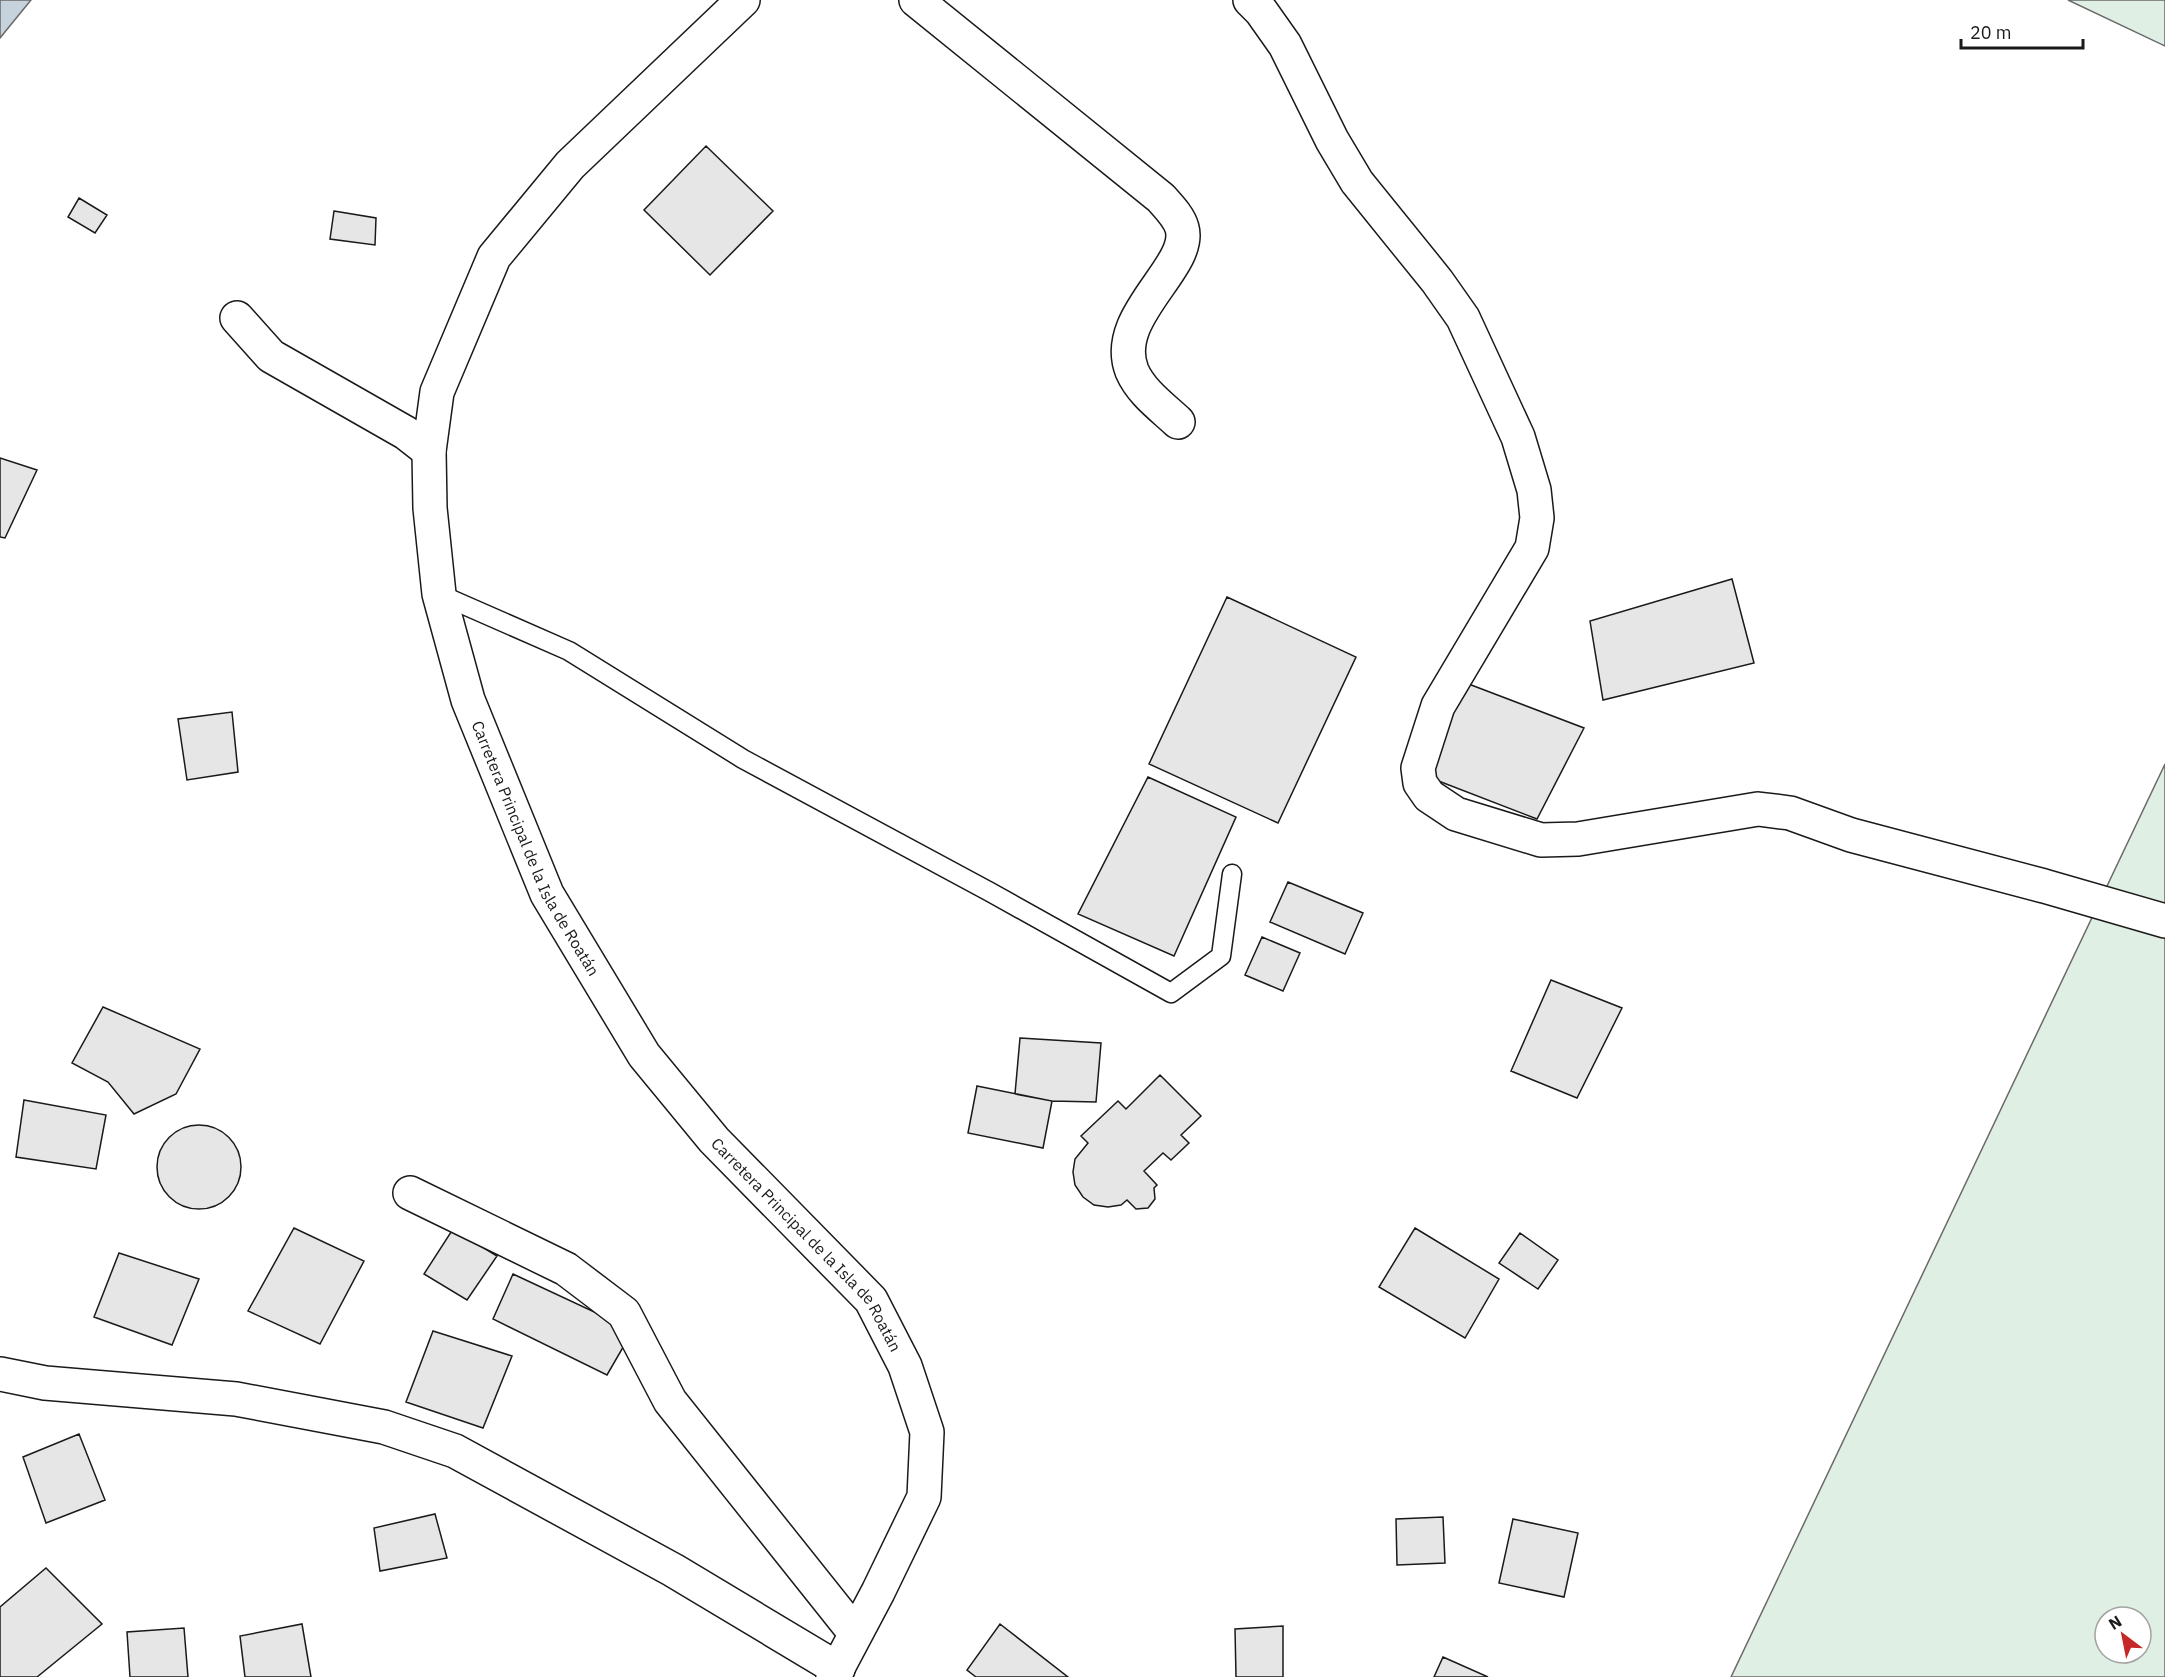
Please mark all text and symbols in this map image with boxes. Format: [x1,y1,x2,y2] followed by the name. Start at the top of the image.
[1961,12,2082,50] scale bar
[1970,21,2012,44] text: 20 m
[467,718,604,979] street label: Carretera Principal de la Isla de Roatán
[707,1133,906,1355] street label: Carretera Principal de la Isla de Roatán
[2093,1605,2153,1665] north arrow
[2105,1611,2125,1634] text: N

